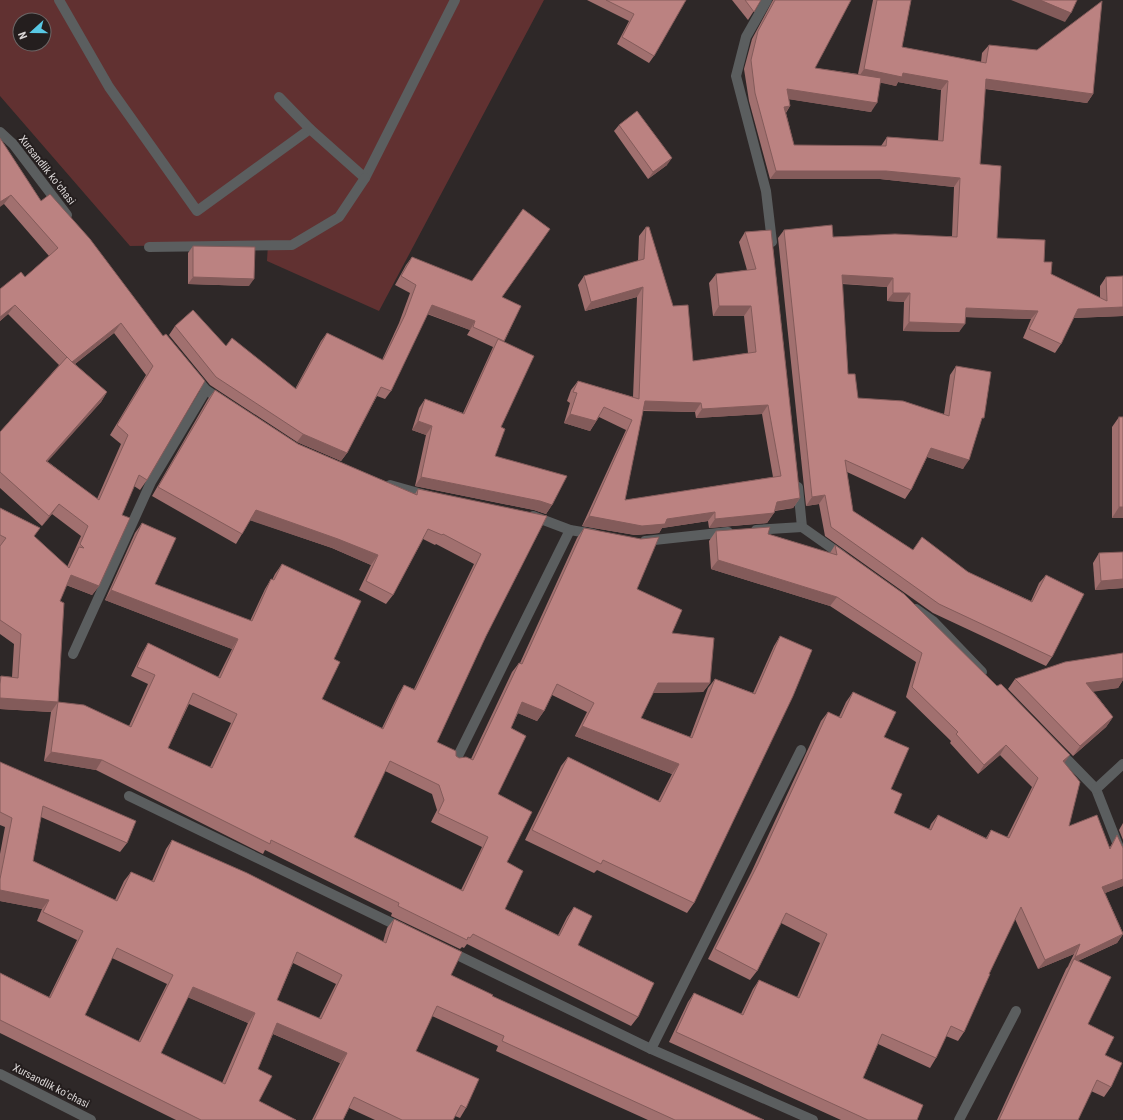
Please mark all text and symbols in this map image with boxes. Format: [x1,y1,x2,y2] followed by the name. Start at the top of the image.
[12,12,52,52] north arrow
[16,30,30,41] text: N
[16,133,78,207] street label: Xursandlik koʻchasi
[10,1061,92,1111] street label: Xursandlik koʻchasi

